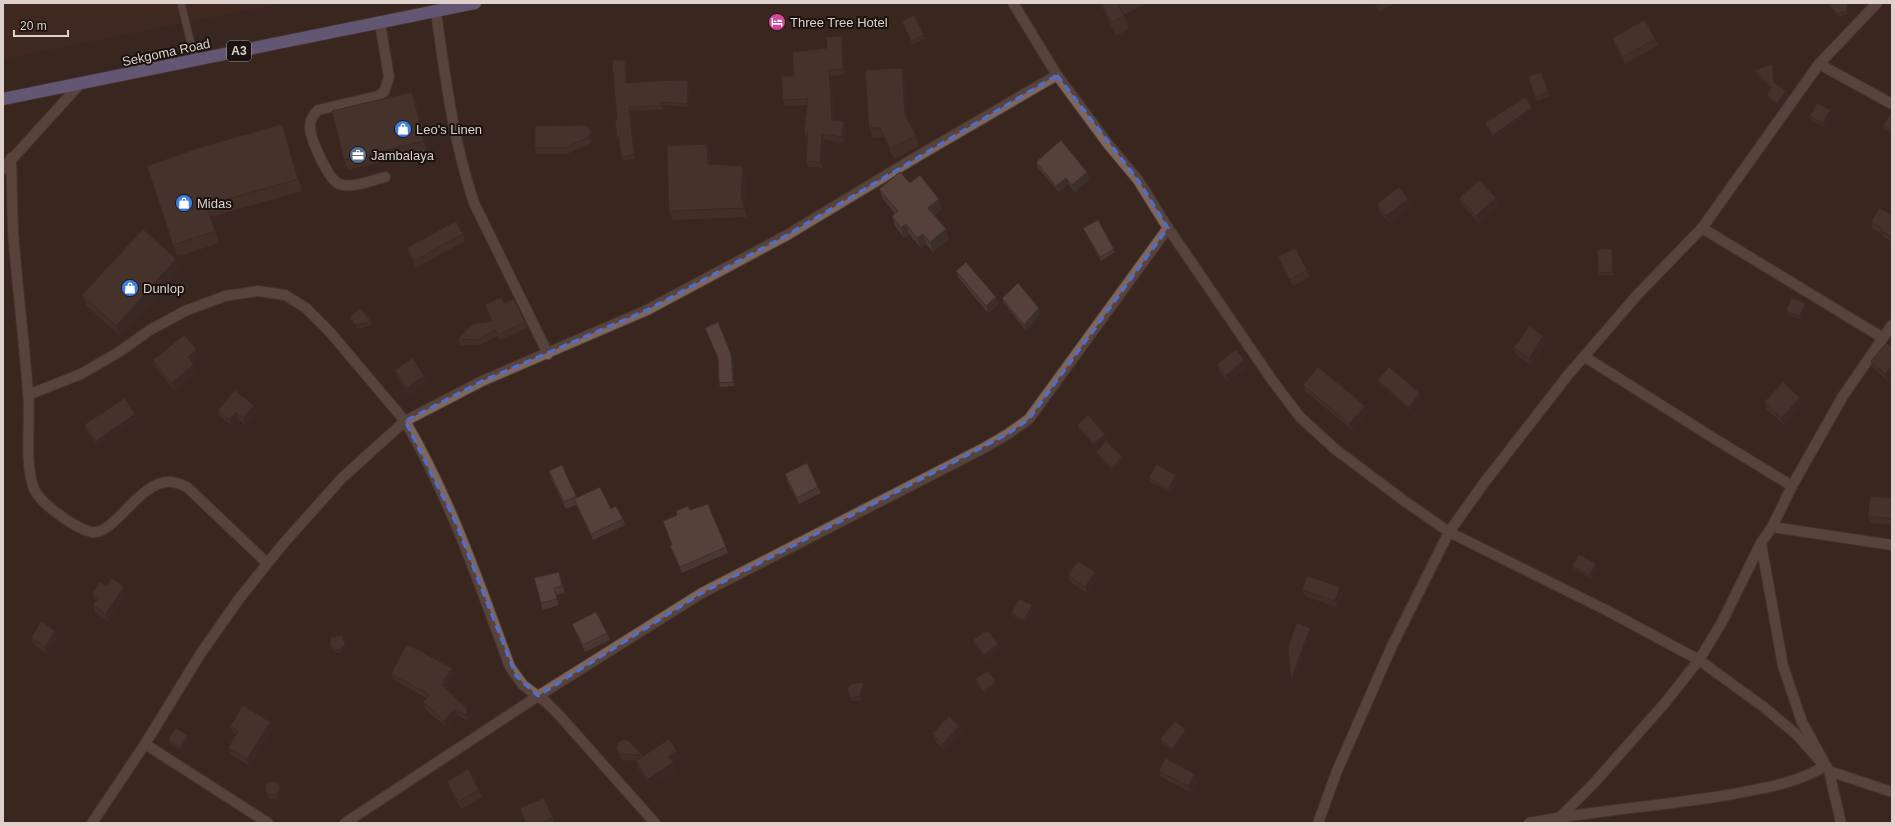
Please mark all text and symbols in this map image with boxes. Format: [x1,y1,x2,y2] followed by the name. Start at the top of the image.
[14,12,68,38] scale bar
[767,12,787,32] hotel icon: Three Tree Hotel
[790,15,888,30] place label: Three Tree Hotel
[20,19,47,33] text: 20 m
[121,36,211,69] street label: Sekgoma Road
[227,41,251,61] road number: A3
[393,119,413,139] shop icon: Leo's Linen
[416,122,482,137] place label: Leo's Linen
[348,145,368,165] office icon: Jambalaya
[371,148,435,163] place label: Jambalaya
[174,193,194,213] shop icon: Midas
[197,196,232,211] place label: Midas
[120,278,140,298] shop icon: Dunlop
[143,281,184,296] place label: Dunlop

